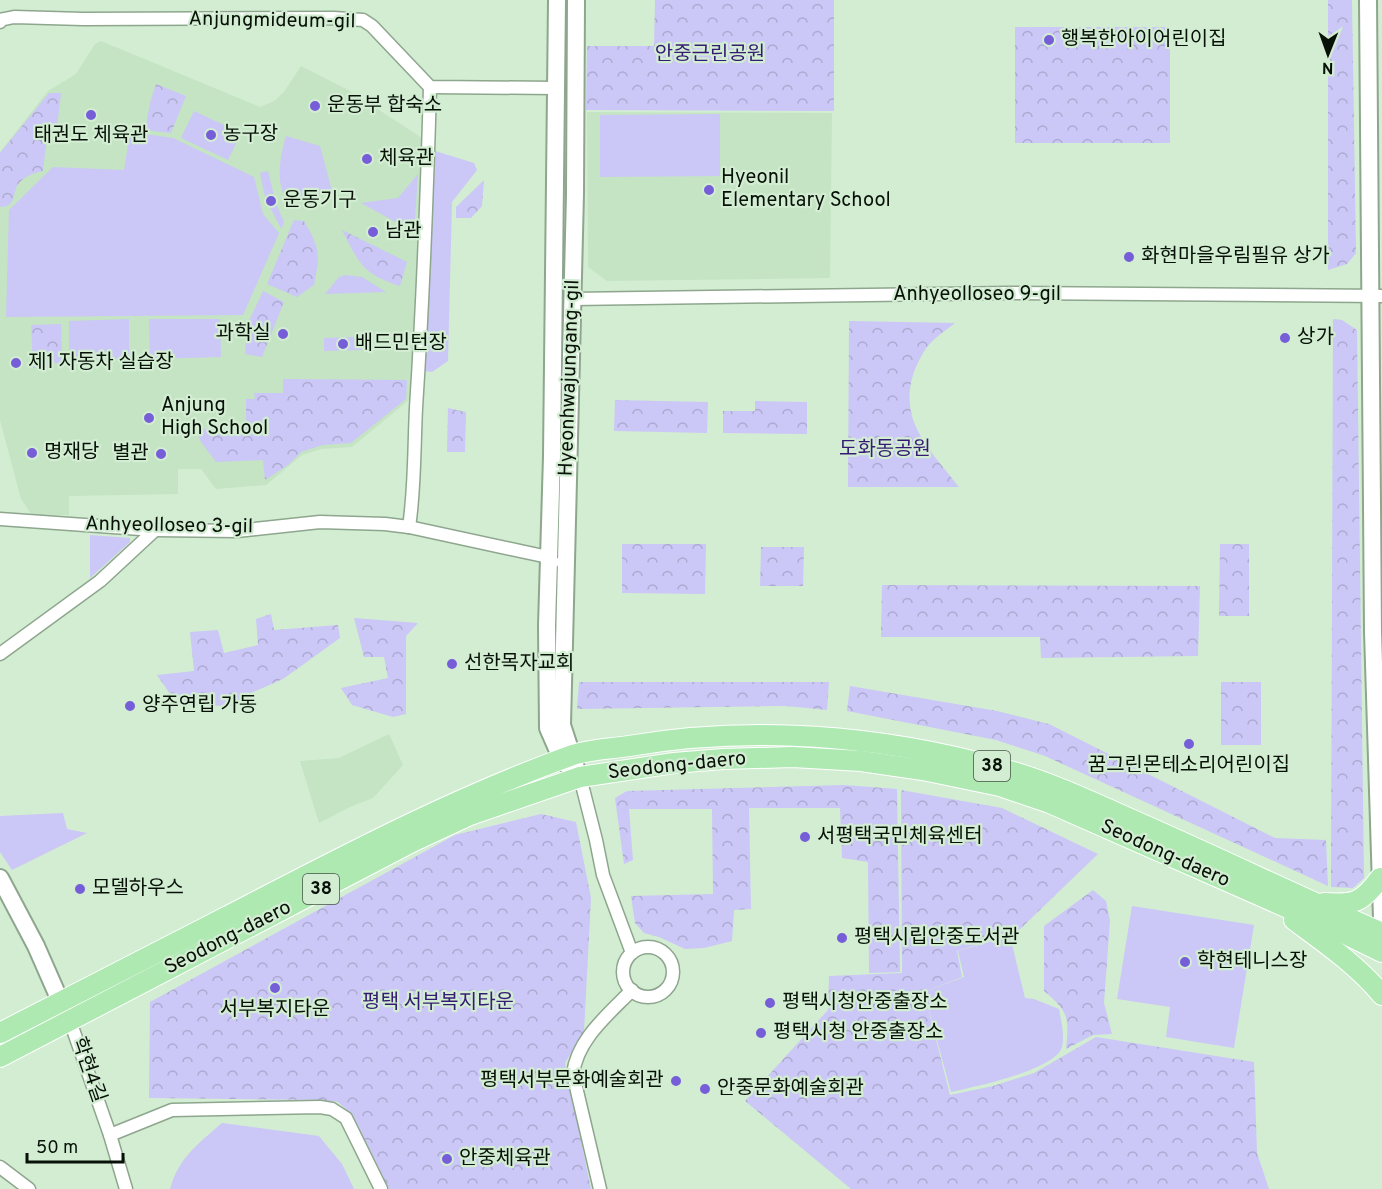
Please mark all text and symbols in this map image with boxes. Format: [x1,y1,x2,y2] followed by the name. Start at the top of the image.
[188,7,356,35] street label: Anjungmideum-gil
[1298,24,1358,84] north arrow
[1061,27,1227,53] place label: 행복한아이어린이집
[1042,33,1056,47] marker: 행복한아이어린이집
[655,42,765,68] park label: 안중근린공원
[1322,57,1334,77] text: N
[327,93,442,119] place label: 운동부 합숙소
[308,99,322,113] marker: 운동부 합숙소
[84,108,98,122] marker: 태권도 체육관
[223,122,278,148] place label: 농구장
[33,123,149,149] place label: 태권도 체육관
[204,128,218,142] marker: 농구장
[379,146,434,172] place label: 체육관
[360,152,374,166] marker: 체육관
[721,165,891,214] place label: Hyeonil Elementary School
[702,183,716,197] marker: Hyeonil Elementary School
[283,188,357,214] place label: 운동기구
[264,194,278,208] marker: 운동기구
[385,219,422,245] place label: 남관
[366,225,380,239] marker: 남관
[1141,244,1330,270] place label: 화현마을우림필유 상가
[1122,250,1136,264] marker: 화현마을우림필유 상가
[554,279,586,477] street label: Hyeonhwajungang-gil
[893,282,1061,308] street label: Anhyeolloseo 9-gil
[216,321,271,347] place label: 과학실
[1297,325,1334,351] place label: 상가
[276,327,290,341] marker: 과학실
[355,331,447,357] place label: 배드민턴장
[1278,331,1292,345] marker: 상가
[336,337,350,351] marker: 배드민턴장
[28,350,174,376] place label: 제1 자동차 실습장
[9,356,23,370] marker: 제1 자동차 실습장
[161,393,268,442] place label: Anjung High School
[142,411,156,425] marker: Anjung High School
[839,437,931,463] park label: 도화동공원
[44,440,99,466] place label: 명재당
[112,441,149,467] place label: 별관
[25,446,39,460] marker: 명재당
[154,447,168,461] marker: 별관
[85,512,253,540] street label: Anhyeolloseo 3-gil
[464,651,574,677] place label: 선한목자교회
[445,657,459,671] marker: 선한목자교회
[142,693,257,719] place label: 양주연립 가동
[123,699,137,713] marker: 양주연립 가동
[1182,737,1196,751] marker: 꿈그린몬테소리어린이집
[607,746,747,786] street label: Seodong-daero
[974,751,1010,781] road number: 38
[1088,753,1290,779] place label: 꿈그린몬테소리어린이집
[1096,814,1234,894] street label: Seodong-daero
[817,824,983,850] place label: 서평택국민체육센터
[798,830,812,844] marker: 서평택국민체육센터
[303,874,339,904] road number: 38
[92,876,184,902] place label: 모델하우스
[73,882,87,896] marker: 모델하우스
[160,895,296,981] street label: Seodong-daero
[854,925,1020,951] place label: 평택시립안중도서관
[835,931,849,945] marker: 평택시립안중도서관
[1197,949,1307,975] place label: 학현테니스장
[1178,955,1192,969] marker: 학현테니스장
[268,981,282,995] marker: 서부복지타운
[362,990,514,1016] park label: 평택 서부복지타운
[782,990,948,1016] place label: 평택시청안중출장소
[763,996,777,1010] marker: 평택시청안중출장소
[220,997,330,1023] place label: 서부복지타운
[773,1020,943,1046] place label: 평택시청 안중출장소
[754,1026,768,1040] marker: 평택시청 안중출장소
[65,1034,111,1106] street label: 학현4길
[480,1068,664,1094] place label: 평택서부문화예술회관
[669,1074,683,1088] marker: 평택서부문화예술회관
[717,1076,864,1102] place label: 안중문화예술회관
[698,1082,712,1096] marker: 안중문화예술회관
[27,1126,123,1164] scale bar
[36,1137,78,1160] text: 50 m
[459,1146,551,1172] place label: 안중체육관
[440,1152,454,1166] marker: 안중체육관

